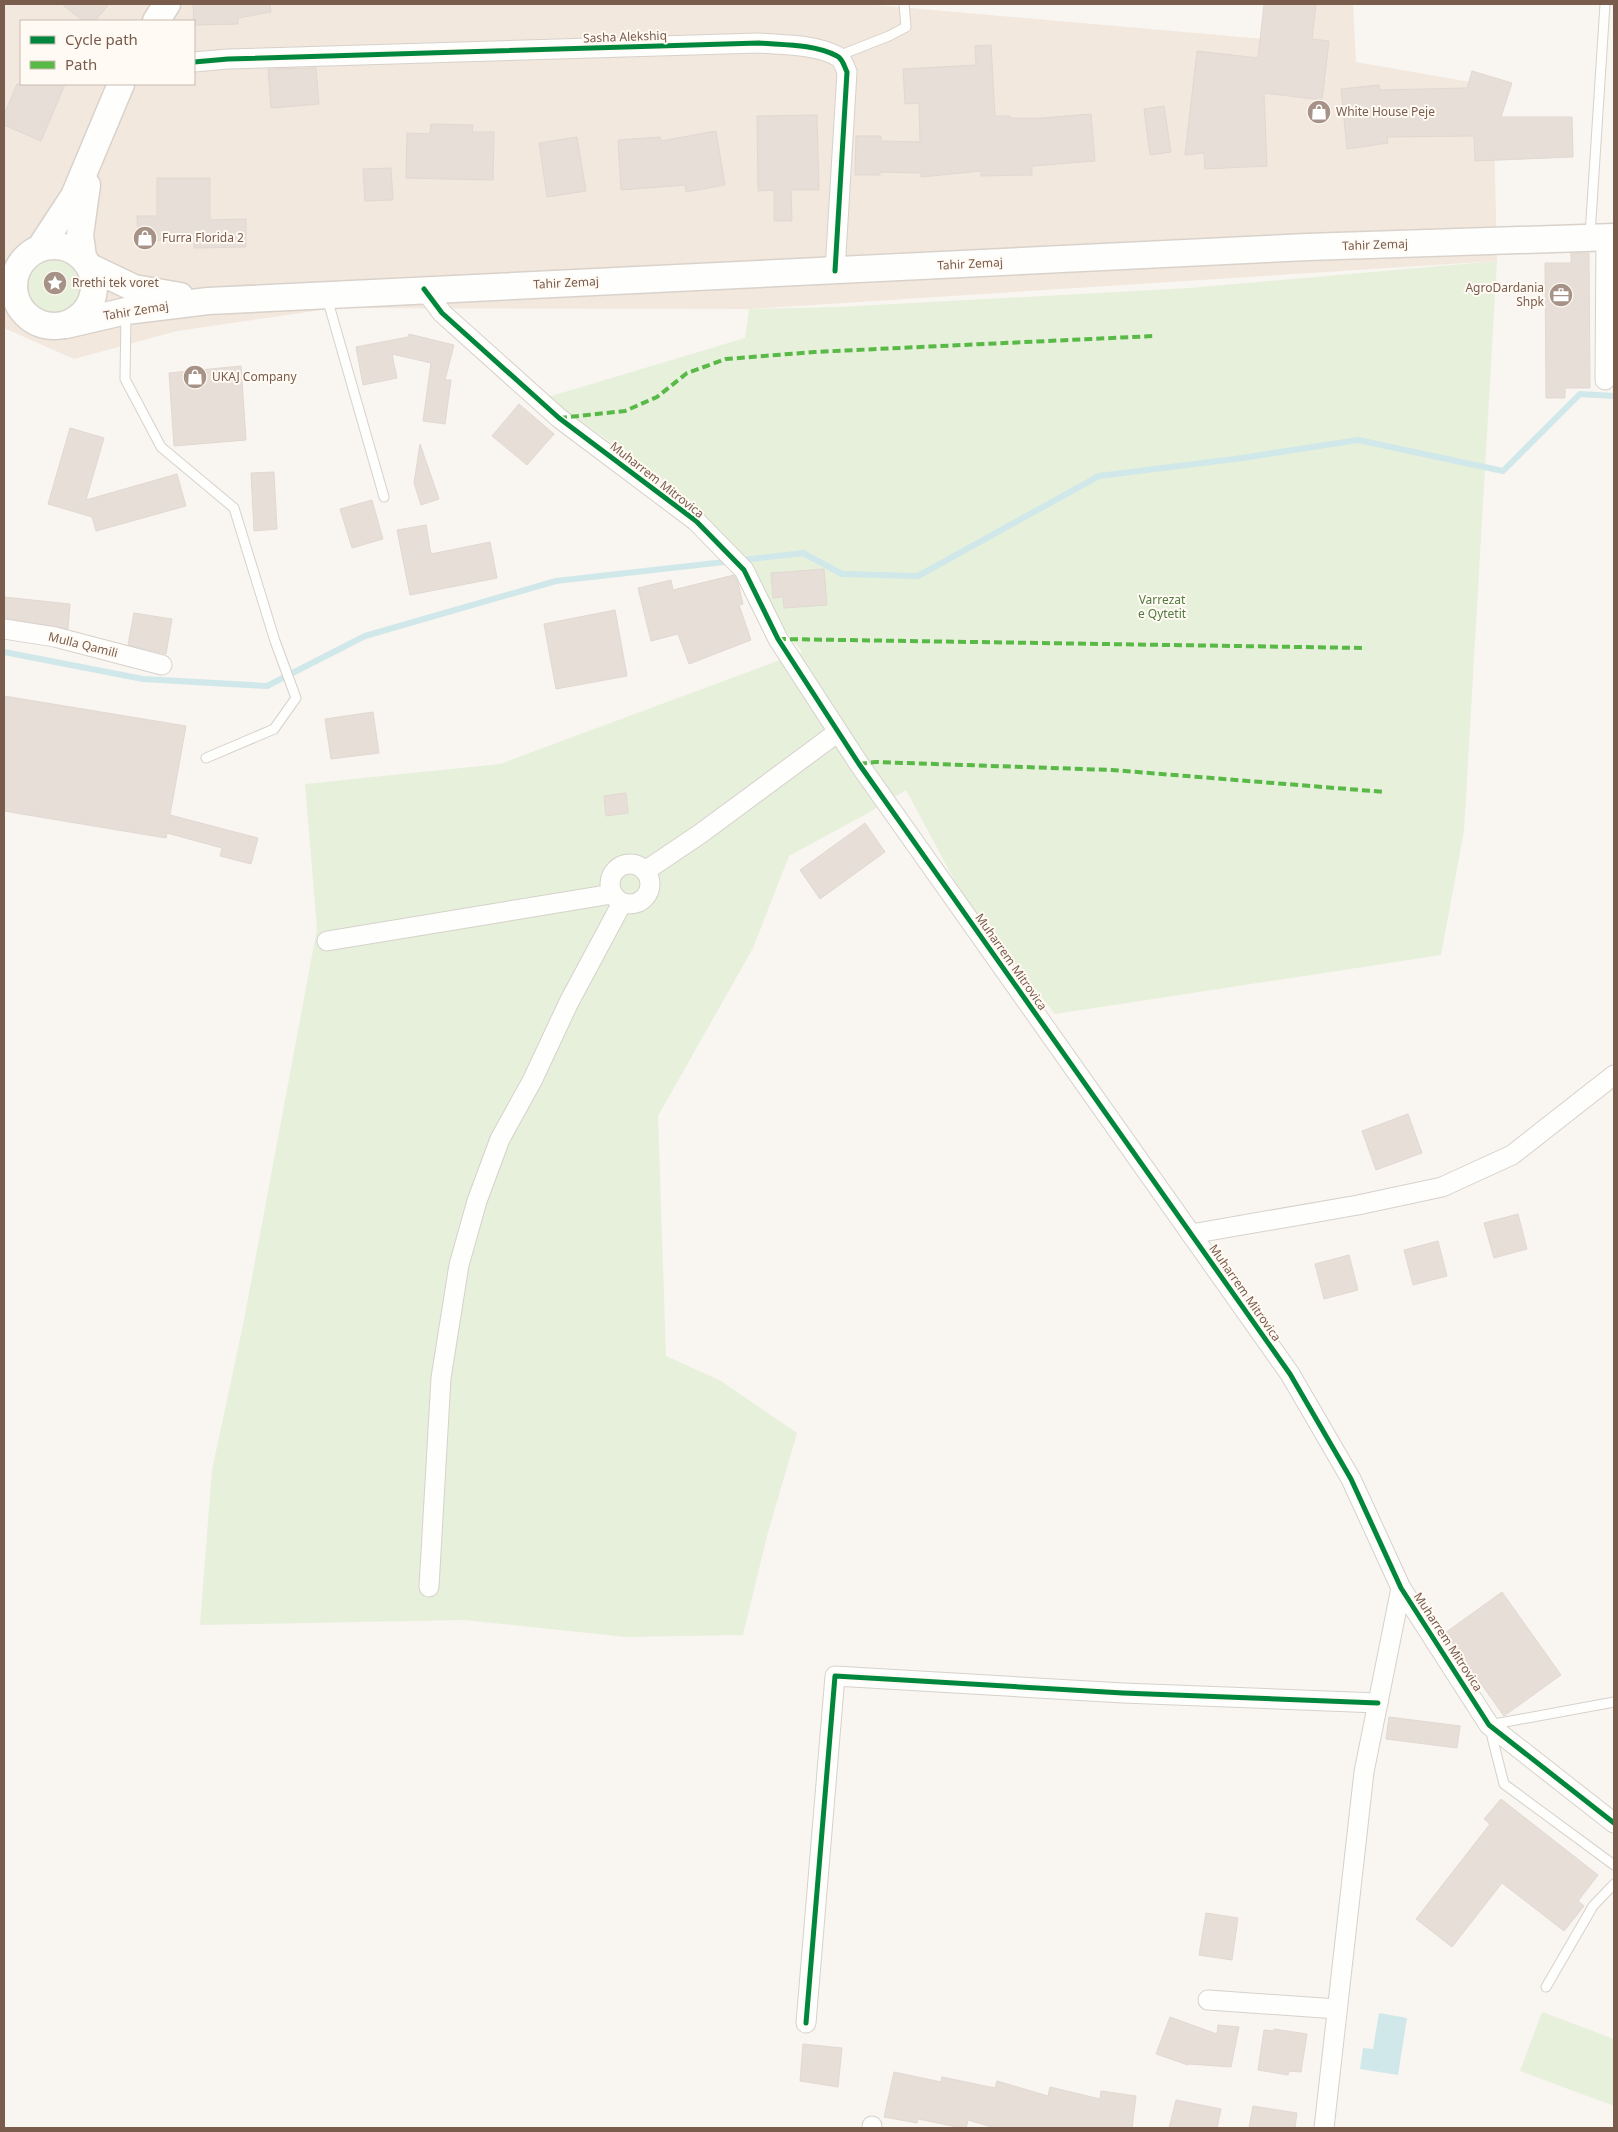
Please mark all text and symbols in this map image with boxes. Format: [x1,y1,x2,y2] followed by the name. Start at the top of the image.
[20,20,195,85] legend
[583,27,667,46] street label: Sasha Alekshiq
[65,29,138,49] text: Cycle path
[65,54,97,74] text: Path
[1306,99,1332,125] shop icon: White House Peje
[1336,103,1435,120] place label: White House Peje
[132,225,158,251] shop icon: Furra Florida 2
[162,229,244,246] place label: Furra Florida 2
[1342,235,1408,254] street label: Tahir Zemaj
[937,253,1003,274] street label: Tahir Zemaj
[42,270,68,296] place icon: Rrethi tek voret
[533,272,599,293] street label: Tahir Zemaj
[72,274,159,291] place label: Rrethi tek voret
[1465,279,1545,310] place label: AgroDardania Shpk
[1548,282,1574,308] office icon: AgroDardania Shpk
[102,297,170,324] street label: Tahir Zemaj
[182,364,208,390] shop icon: UKAJ Company
[212,368,297,385] place label: UKAJ Company
[607,438,708,522] street label: Muharrem Mitrovica
[1138,591,1187,622] park label: Varrezat e Qytetit
[47,628,120,661] street label: Mulla Qamili
[971,910,1051,1014] street label: Muharrem Mitrovica
[1205,1241,1285,1345] street label: Muharrem Mitrovica
[1410,1589,1487,1695] street label: Muharrem Mitrovica

